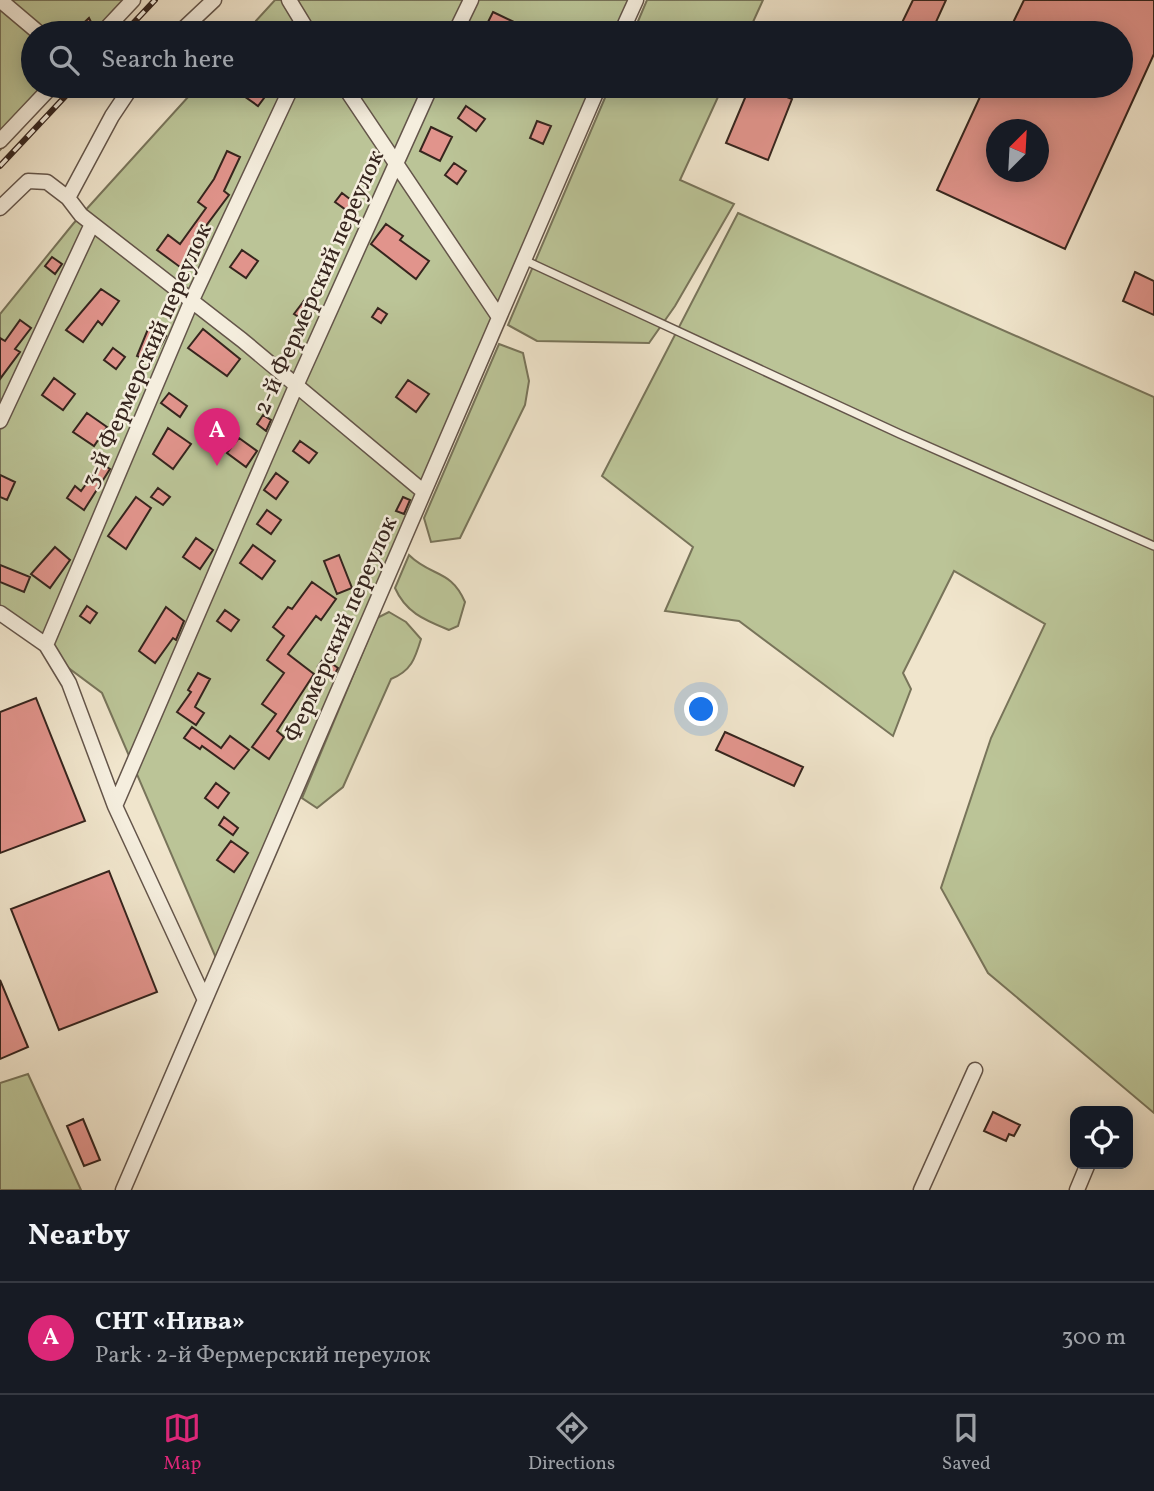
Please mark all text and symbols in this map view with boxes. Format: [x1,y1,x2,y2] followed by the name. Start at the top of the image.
[21,21,1133,98] search box
[45,41,83,79] icon: search
[101,42,234,78] text: Search here
[986,119,1049,182] north arrow
[246,145,394,421] street label: 2-й Фермерский переулок
[74,218,222,493] street label: 3-й Фермерский переулок
[194,408,240,466] pin: A
[277,511,407,748] street label: Фермерский переулок
[684,692,718,726] your location
[1070,1106,1133,1169] map controls
[1070,1106,1133,1169] button: locate
[28,1215,130,1257] text: Nearby
[95,1304,245,1340] text: СНТ «Нива»
[43,1322,59,1354] text: A
[1062,1322,1126,1354] text: 300 m
[95,1340,430,1372] text: Park · 2-й Фермерский переулок
[163,1409,201,1477] tab: Map
[528,1409,615,1477] tab: Directions
[942,1409,991,1477] tab: Saved

